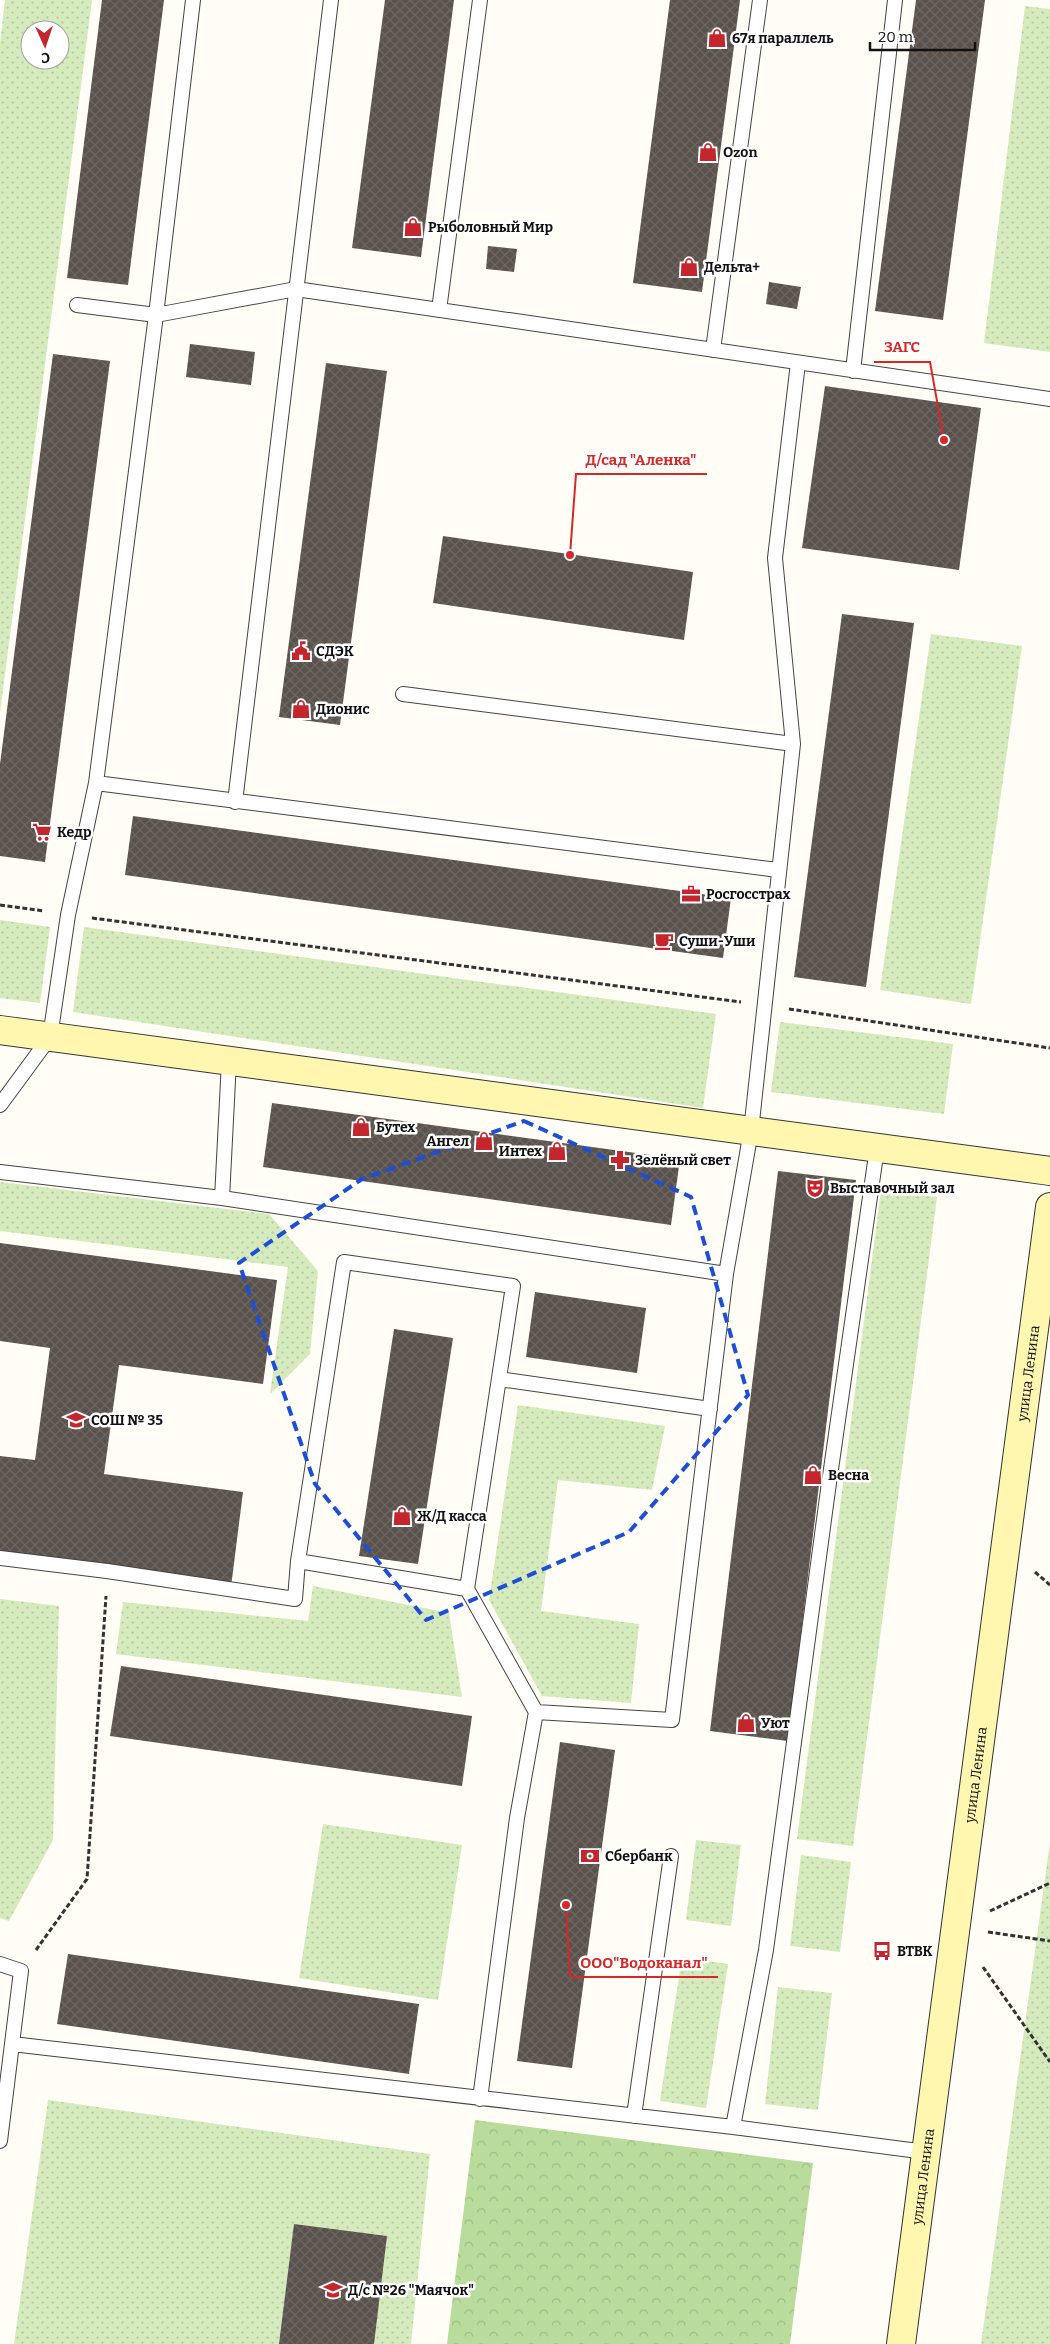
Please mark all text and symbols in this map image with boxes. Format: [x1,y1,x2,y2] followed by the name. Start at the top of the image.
[20,20,70,70] north arrow
[870,20,975,52] scale bar
[706,27,728,49] shop icon: 67я параллель
[878,28,914,46] text: 20 m
[732,30,834,47] place label: 67я параллель
[41,49,51,66] text: С
[697,141,719,163] shop icon: Ozon
[723,144,757,161] place label: Ozon
[402,216,424,238] shop icon: Рыболовный Мир
[428,219,553,236] place label: Рыболовный Мир
[678,256,700,278] shop icon: Дельта+
[704,259,760,276] place label: Дельта+
[874,332,930,362] callout: ЗАГС
[884,338,920,356] text: ЗАГС
[576,444,707,474] callout: Д/сад "Аленка"
[586,451,696,469] text: Д/сад "Аленка"
[290,640,312,662] public building icon: СДЭК
[316,643,354,660] place label: СДЭК
[290,698,312,720] shop icon: Дионис
[316,701,370,718] place label: Дионис
[31,821,53,843] supermarket icon: Кедр
[57,824,92,841] place label: Кедр
[680,883,702,905] office icon: Росгосстрах
[706,886,791,903] place label: Росгосстрах
[653,930,675,952] cafe icon: Суши-Уши
[679,933,756,950] place label: Суши-Уши
[350,1116,372,1138] shop icon: Бутех
[376,1119,415,1136] place label: Бутех
[473,1130,495,1152] shop icon: Ангел
[427,1133,469,1150] place label: Ангел
[546,1140,568,1162] shop icon: Интех
[499,1143,542,1160] place label: Интех
[609,1149,631,1171] pharmacy icon: Зелёный свет
[635,1152,731,1169] place label: Зелёный свет
[804,1177,826,1199] theatre icon: Выставочный зал
[830,1180,955,1197] place label: Выставочный зал
[1013,1324,1043,1423] street label: улица Ленина
[65,1409,87,1431] school or university icon: СОШ № 35
[91,1412,163,1429] place label: СОШ № 35
[802,1464,824,1486] shop icon: Весна
[828,1467,869,1484] place label: Весна
[391,1505,413,1527] shop icon: Ж/Д касса
[417,1508,487,1525] place label: Ж/Д касса
[735,1712,757,1734] shop icon: Уют
[761,1715,790,1732] place label: Уют
[961,1725,990,1825] street label: улица Ленина
[579,1845,601,1867] bank icon: Сбербанк
[605,1848,673,1865] place label: Сбербанк
[871,1940,893,1962] bus stop icon: ВТВК
[897,1943,933,1960] place label: ВТВК
[570,1947,718,1977] callout: ООО"Водоканал"
[580,1954,708,1972] text: ООО"Водоканал"
[908,2127,938,2227] street label: улица Ленина
[322,2279,344,2301] school or university icon: Д/с №26 "Маячок"
[348,2282,474,2299] place label: Д/с №26 "Маячок"

